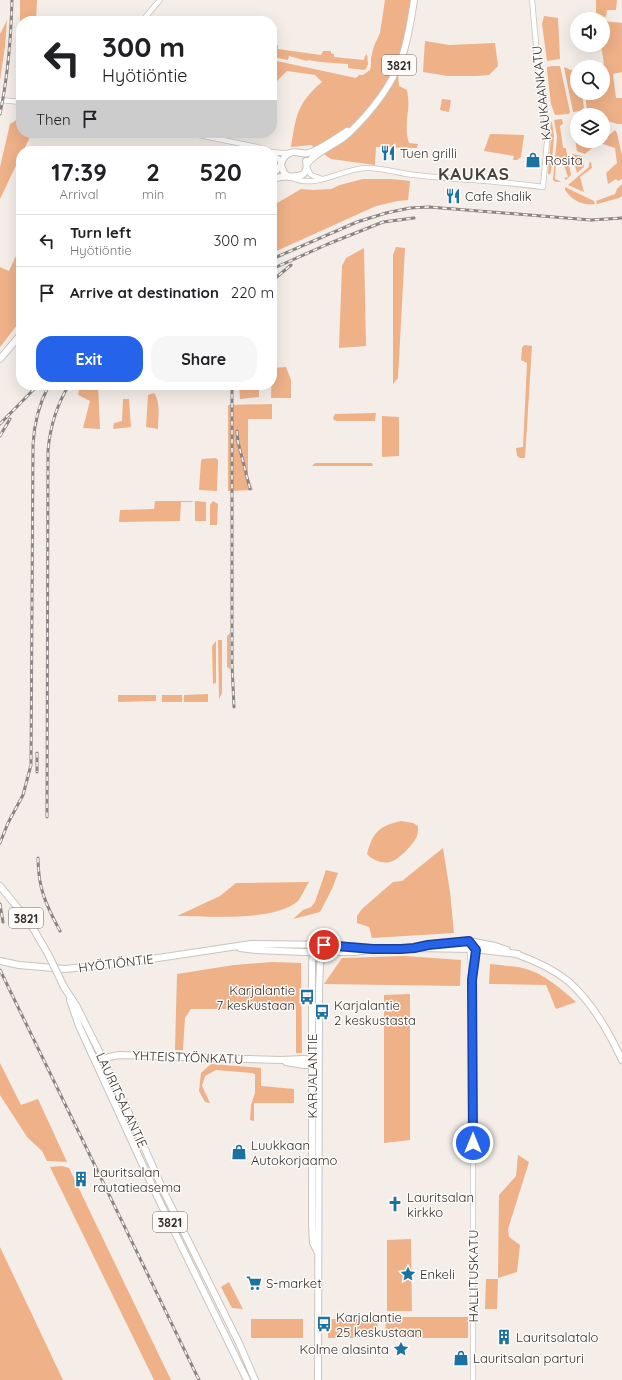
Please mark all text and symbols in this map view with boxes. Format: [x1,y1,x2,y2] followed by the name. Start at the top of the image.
[570,12,610,148] map controls
[570,12,610,52] button: sound
[102,29,185,64] text: 300 m
[36,32,88,84] icon: left
[528,45,554,141] street label: KAUKAANKATU
[382,55,416,75] road number: 3821
[570,60,610,100] button: search
[102,64,187,87] text: Hyötiöntie
[79,108,101,130] icon: arrive
[570,108,610,148] button: layers
[36,110,71,129] text: Then
[379,144,397,162] restaurant icon: Tuen grilli
[400,145,457,161] place label: Tuen grilli
[524,151,542,169] shop icon: Rosita
[545,152,583,168] place label: Rosita
[51,157,107,187] text: 17:39
[146,157,160,187] text: 2
[200,157,242,187] text: 520
[438,163,510,184] district label: KAUKAS
[60,186,99,202] text: Arrival
[142,186,164,202] text: min
[215,186,227,202] text: m
[444,187,462,205] restaurant icon: Cafe Shalik
[465,188,532,204] place label: Cafe Shalik
[70,223,132,242] text: Turn left
[36,230,58,252] icon: left
[214,231,257,250] text: 300 m
[70,242,132,258] text: Hyötiöntie
[36,282,58,304] icon: arrive
[70,283,219,302] text: Arrive at destination
[231,283,274,302] text: 220 m
[36,336,143,382] button: Exit
[151,336,257,382] button: Share
[9,908,43,928] road number: 3821
[307,928,341,962] pin
[313,934,335,956] icon: arrive
[78,950,154,976] street label: HYÖTIÖNTIE
[216,982,295,1013] place label: Karjalantie 7 keskustaan
[298,988,316,1006] bus stop icon: Karjalantie 7 keskustaan
[334,997,416,1028] place label: Karjalantie 2 keskustasta
[313,1003,331,1021] bus stop icon: Karjalantie 2 keskustasta
[304,1034,320,1118] street label: KARJALANTIE
[132,1047,244,1067] street label: YHTEISTYÖNKATU
[93,1050,151,1150] street label: LAURITSALANTIE
[452,1122,494,1164] position arrow
[251,1137,338,1168] place label: Luukkaan Autokorjaamo
[230,1143,248,1161] shop icon: Luukkaan Autokorjaamo
[93,1164,181,1195] place label: Lauritsalan rautatieasema
[72,1170,90,1188] building icon: Lauritsalan rautatieasema
[407,1189,474,1220] place label: Lauritsalan kirkko
[386,1195,404,1213] church icon: Lauritsalan kirkko
[153,1212,187,1232] road number: 3821
[465,1230,481,1322] street label: HALLITUSKATU
[399,1265,417,1283] place icon: Enkeli
[420,1266,455,1282] place label: Enkeli
[245,1274,263,1292] supermarket icon: S-market
[266,1275,322,1291] place label: S-market
[336,1309,422,1340] place label: Karjalantie 25 keskustaan
[315,1315,333,1333] bus stop icon: Karjalantie 25 keskustaan
[495,1328,513,1346] building icon: Lauritsalatalo
[516,1329,599,1345] place label: Lauritsalatalo
[392,1340,410,1358] place icon: Kolme alasinta
[299,1341,389,1357] place label: Kolme alasinta
[452,1349,470,1367] shop icon: Lauritsalan parturi
[473,1350,584,1366] place label: Lauritsalan parturi

